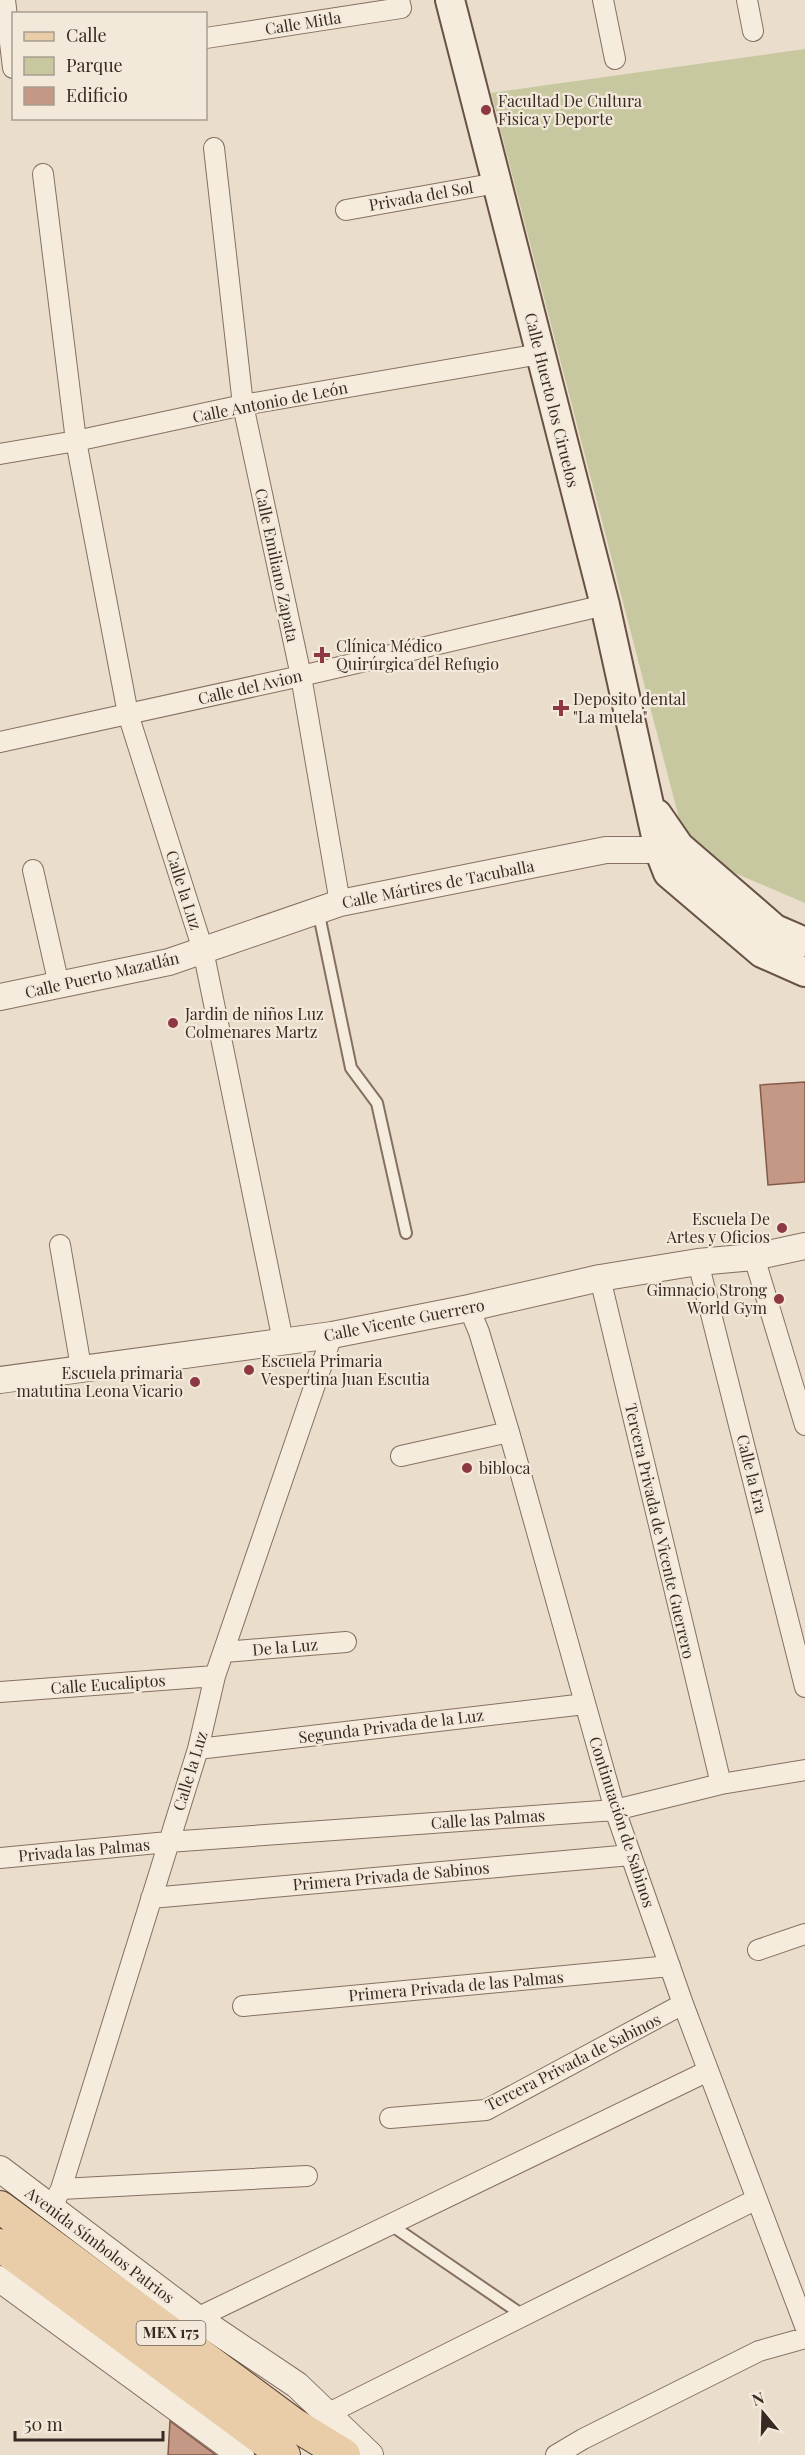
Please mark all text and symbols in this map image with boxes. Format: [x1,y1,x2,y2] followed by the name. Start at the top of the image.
[263,6,343,39] street label: Calle Mitla
[12,12,207,120] legend
[66,23,107,47] text: Calle
[66,53,123,77] text: Parque
[66,83,128,107] text: Edificio
[498,90,642,129] place label: Facultad De Cultura Fisica y Deporte
[479,103,493,117] marker: Facultad De Cultura Fisica y Deporte
[367,176,475,215] street label: Privada del Sol
[521,310,584,489] street label: Calle Huerto los Ciruelos
[190,376,350,427] street label: Calle Antonio de León
[251,486,304,644] street label: Calle Emiliano Zapata
[336,635,499,674] place label: Clínica Médico Quirúrgica del Refugio
[313,646,331,664] marker: Clínica Médico Quirúrgica del Refugio
[196,664,305,709] street label: Calle del Avion
[573,688,687,727] place label: Deposito dental "La muela"
[554,701,568,715] marker: Deposito dental "La muela"
[162,847,207,933] street label: Calle la Luz
[340,855,536,912] street label: Calle Mártires de Tacuballa
[23,946,181,1002] street label: Calle Puerto Mazatlán
[184,1003,324,1042] place label: Jardin de niños Luz Colmenares Martz
[166,1016,180,1030] marker: Jardin de niños Luz Colmenares Martz
[666,1208,770,1247] place label: Escuela De Artes y Oficios
[775,1221,789,1235] marker: Escuela De Artes y Oficios
[646,1279,768,1318] place label: Gimnacio Strong World Gym
[772,1292,786,1306] marker: Gimnacio Strong World Gym
[322,1294,486,1345] street label: Calle Vicente Guerrero
[260,1350,430,1389] place label: Escuela Primaria Vespertina Juan Escutia
[17,1362,183,1401] place label: Escuela primaria matutina Leona Vicario
[242,1363,256,1377] marker: Escuela Primaria Vespertina Juan Escutia
[188,1375,202,1389] marker: Escuela primaria matutina Leona Vicario
[621,1401,700,1661] street label: Tercera Privada de Vicente Guerrero
[733,1432,772,1516] street label: Calle la Era
[479,1457,531,1478] place label: bibloca
[460,1461,474,1475] marker: bibloca
[251,1633,319,1660] street label: De la Luz
[50,1669,166,1698] street label: Calle Eucaliptos
[297,1704,485,1747] street label: Segunda Privada de la Luz
[167,1728,212,1813] street label: Calle la Luz
[585,1734,660,1910] street label: Continuación de Sabinos
[430,1804,546,1833] street label: Calle las Palmas
[17,1833,151,1866] street label: Privada las Palmas
[292,1856,490,1895] street label: Primera Privada de Sabinos
[347,1966,564,2005] street label: Primera Privada de las Palmas
[482,2008,664,2115] street label: Tercera Privada de Sabinos
[21,2181,179,2308] street label: Avenida Símbolos Patrios
[136,2321,206,2345] road number: MEX 175
[733,2383,793,2443] north arrow
[749,2386,767,2410] text: N
[15,2404,164,2442] scale bar
[24,2412,63,2436] text: 50 m

